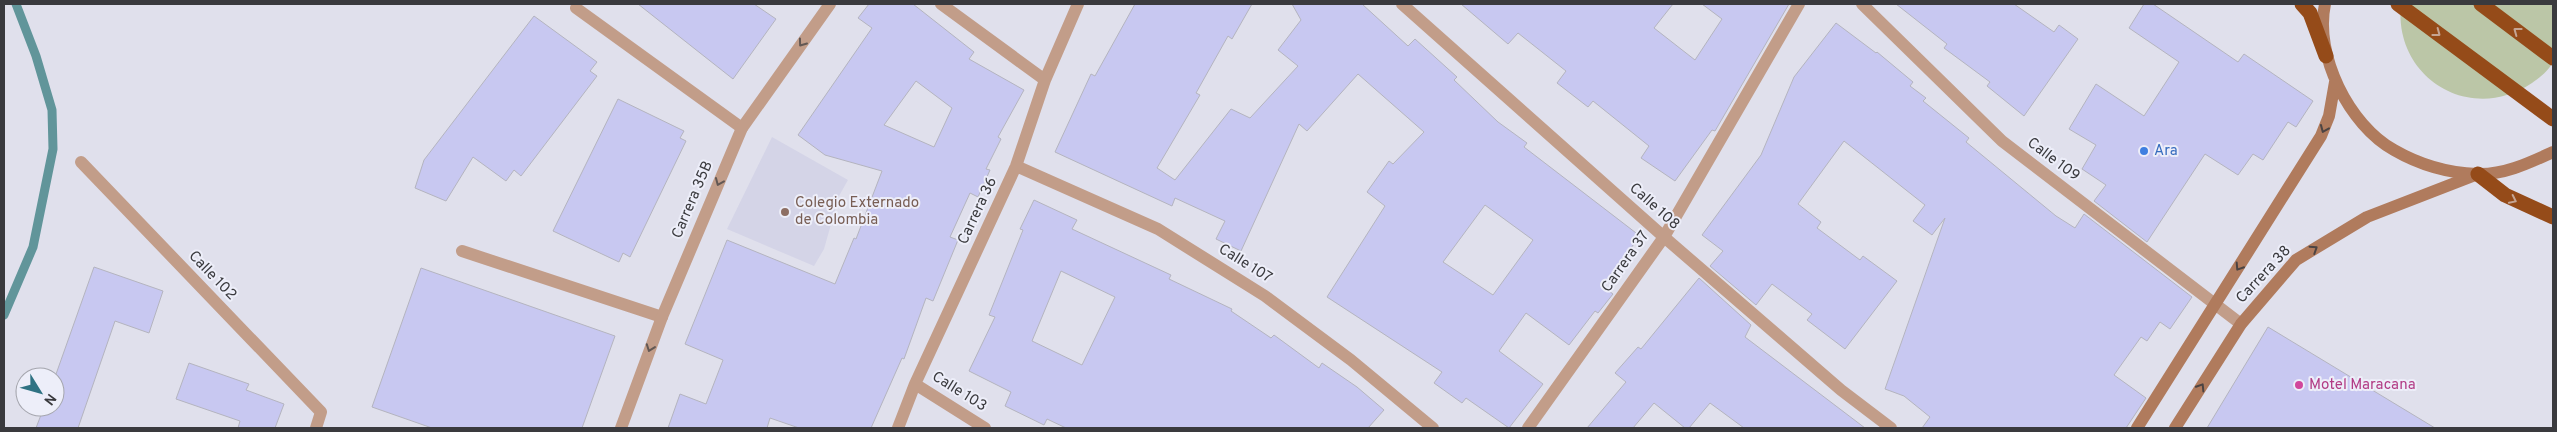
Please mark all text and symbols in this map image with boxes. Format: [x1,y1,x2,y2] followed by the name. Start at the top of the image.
[2431,27,2441,36] one-way arrow
[2514,28,2523,36] one-way arrow
[799,37,808,47] one-way arrow
[2319,124,2330,133] one-way arrow
[2023,134,2083,186] street label: Calle 109
[2154,142,2178,161] place label: Ara
[2138,145,2150,157] marker: Ara
[668,158,718,242] street label: Carrera 35B
[954,174,1002,248] street label: Carrera 36
[714,177,725,186] one-way arrow
[1625,179,1683,235] street label: Calle 108
[795,194,919,230] place label: Colegio Externado de Colombia
[2508,194,2517,204] one-way arrow
[779,206,791,218] marker: Colegio Externado de Colombia
[1598,227,1654,296] street label: Carrera 37
[1215,240,1275,288] street label: Calle 107
[2232,242,2296,308] street label: Carrera 38
[2308,246,2317,255] one-way arrow
[184,247,240,305] street label: Calle 102
[2236,262,2245,271] one-way arrow
[646,344,656,352] one-way arrow
[15,367,65,417] north arrow
[928,368,990,416] street label: Calle 103
[2309,376,2416,395] place label: Motel Maracana
[2293,379,2305,391] marker: Motel Maracana
[2195,383,2204,393] one-way arrow
[39,390,59,408] text: N

